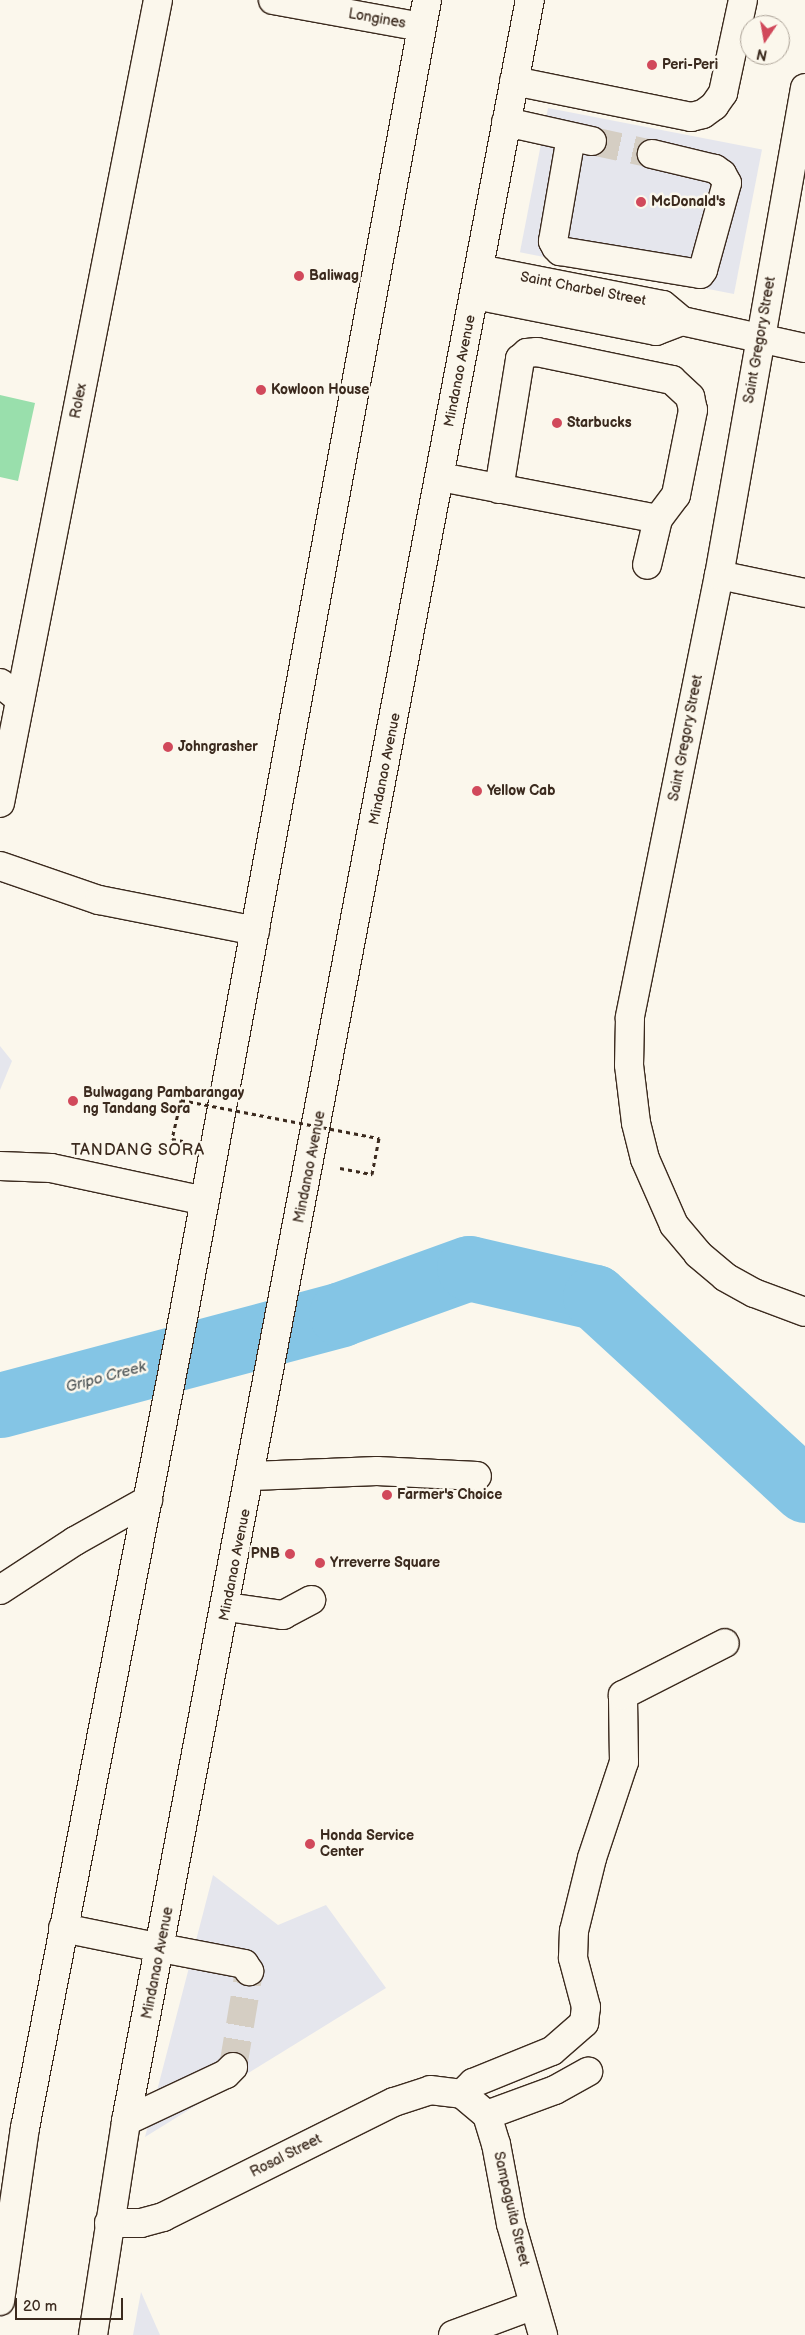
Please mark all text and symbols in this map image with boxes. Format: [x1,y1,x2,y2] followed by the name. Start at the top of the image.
[347,6,407,32] street label: Longines
[740,15,790,65] north arrow
[755,45,769,64] text: N
[662,57,718,73] place label: Peri-Peri
[646,59,658,71] marker: Peri-Peri
[651,194,725,210] place label: McDonald's
[635,196,647,208] marker: McDonald's
[309,268,359,284] place label: Baliwag
[519,269,647,309] street label: Saint Charbel Street
[293,270,305,282] marker: Baliwag
[740,275,780,405] street label: Saint Gregory Street
[441,314,479,428] street label: Mindanao Avenue
[67,382,91,420] street label: Rolex
[271,382,369,398] place label: Kowloon House
[255,384,267,396] marker: Kowloon House
[567,415,632,431] place label: Starbucks
[551,417,563,429] marker: Starbucks
[665,673,707,803] street label: Saint Gregory Street
[366,712,404,826] street label: Mindanao Avenue
[178,739,258,755] place label: Johngrasher
[162,741,174,753] marker: Johngrasher
[487,783,555,799] place label: Yellow Cab
[471,785,483,797] marker: Yellow Cab
[83,1085,244,1118] place label: Bulwagang Pambarangay ng Tandang Sora
[67,1095,79,1107] marker: Bulwagang Pambarangay ng Tandang Sora
[291,1110,329,1224] street label: Mindanao Avenue
[69,1141,207,1161] district label: TANDANG SORA
[64,1358,148,1396] water label: Gripo Creek
[397,1487,502,1503] place label: Farmer's Choice
[381,1489,393,1501] marker: Farmer's Choice
[216,1508,254,1622] street label: Mindanao Avenue
[251,1546,280,1562] place label: PNB
[284,1548,296,1560] marker: PNB
[330,1555,440,1571] place label: Yrreverre Square
[314,1557,326,1569] marker: Yrreverre Square
[320,1828,414,1860] place label: Honda Service Center
[304,1838,316,1850] marker: Honda Service Center
[139,1906,177,2020] street label: Mindanao Avenue
[247,2131,325,2181] street label: Rosal Street
[490,2150,532,2268] street label: Sampaguita Street
[18,2288,125,2320] scale bar
[23,2297,57,2316] text: 20 m

